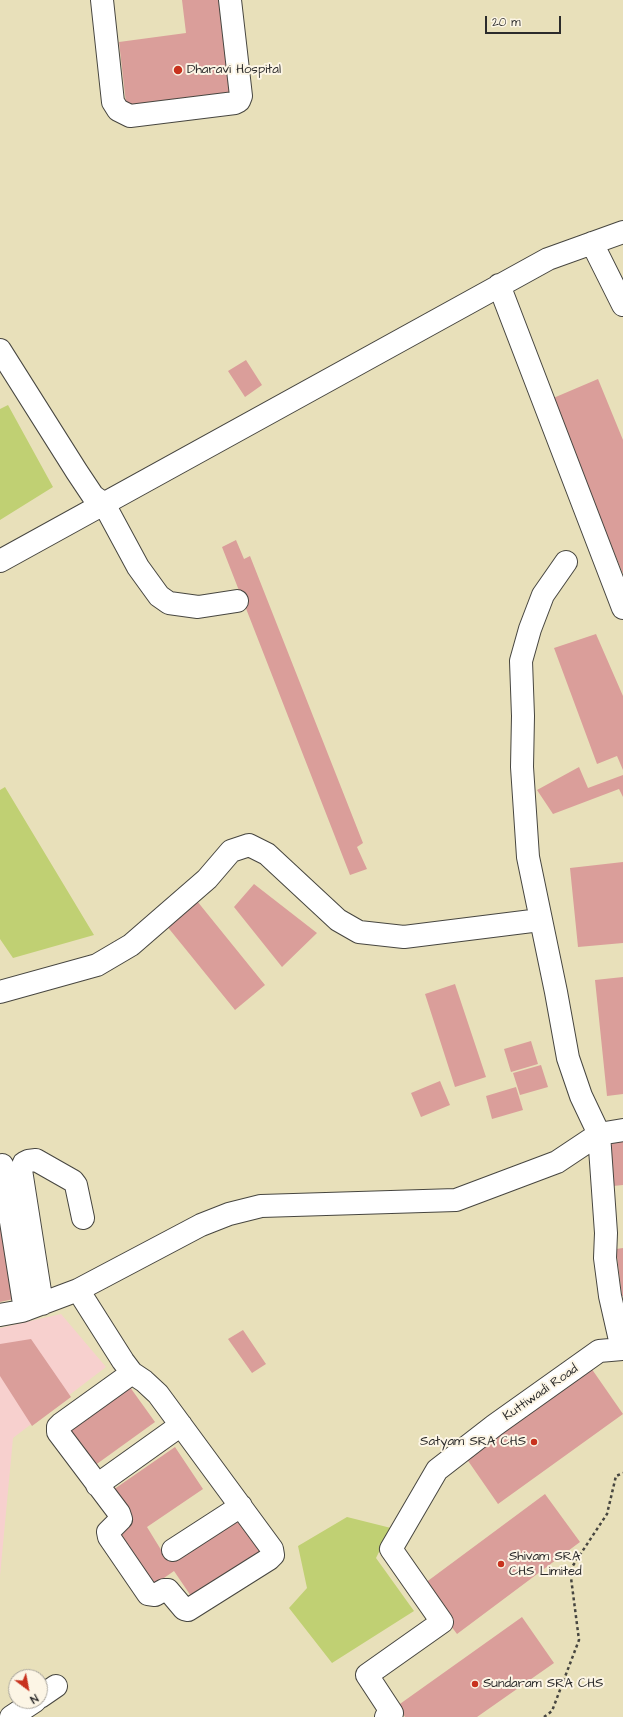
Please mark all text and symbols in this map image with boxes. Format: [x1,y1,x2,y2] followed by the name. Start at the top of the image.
[487,8,563,34] scale bar
[492,14,521,31] text: 20 m
[187,62,281,78] place label: Dharavi Hospital
[172,64,184,76] marker: Dharavi Hospital
[501,1361,581,1425] street label: Kuttiwadi Road
[420,1434,526,1450] place label: Satyam SRA CHS
[529,1437,539,1447] marker: Satyam SRA CHS
[509,1549,582,1580] place label: Shivam SRA CHS Limited
[496,1559,506,1569] marker: Shivam SRA CHS Limited
[8,1669,48,1709] north arrow
[483,1676,603,1692] place label: Sundaram SRA CHS
[470,1679,480,1689] marker: Sundaram SRA CHS
[27,1691,41,1707] text: N

